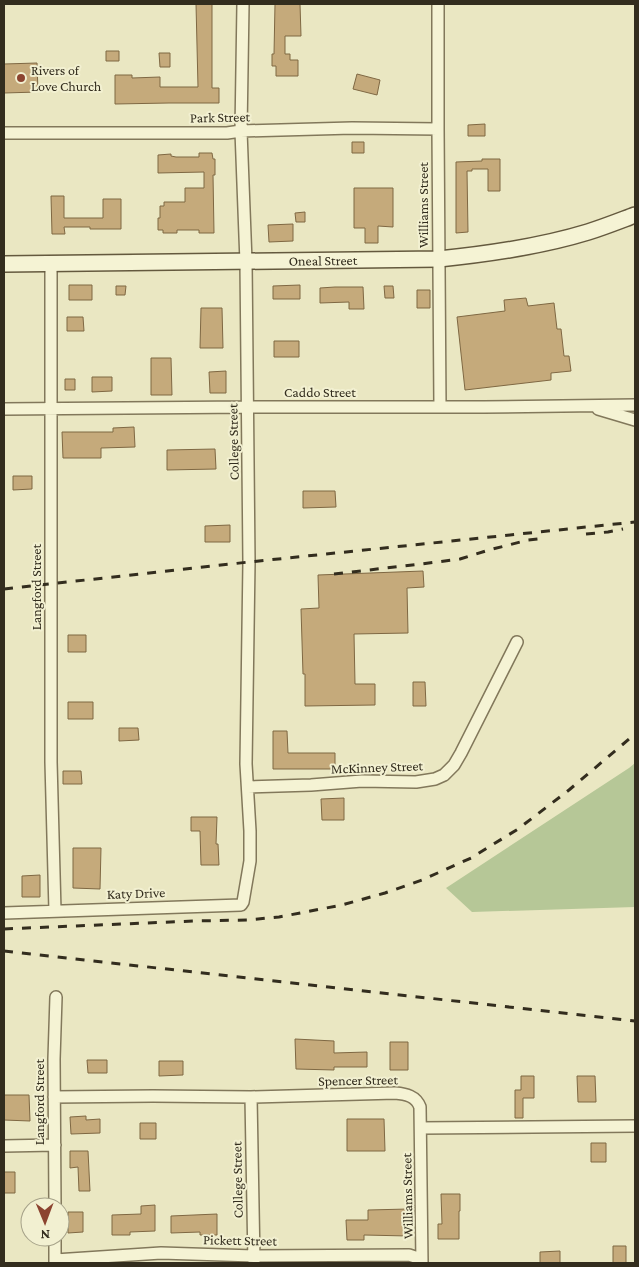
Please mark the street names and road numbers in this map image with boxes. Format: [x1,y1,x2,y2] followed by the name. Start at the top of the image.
[190,108,251,126] street label: Park Street
[415,162,431,248] street label: Williams Street
[289,252,358,269] street label: Oneal Street
[284,384,356,400] street label: Caddo Street
[224,403,242,481] street label: College Street
[28,544,44,630] street label: Langford Street
[331,757,424,777] street label: McKinney Street
[107,884,165,902] street label: Katy Drive
[31,1059,47,1145] street label: Langford Street
[318,1071,398,1089] street label: Spencer Street
[228,1141,246,1219] street label: College Street
[398,1153,416,1239] street label: Williams Street
[203,1231,277,1249] street label: Pickett Street

